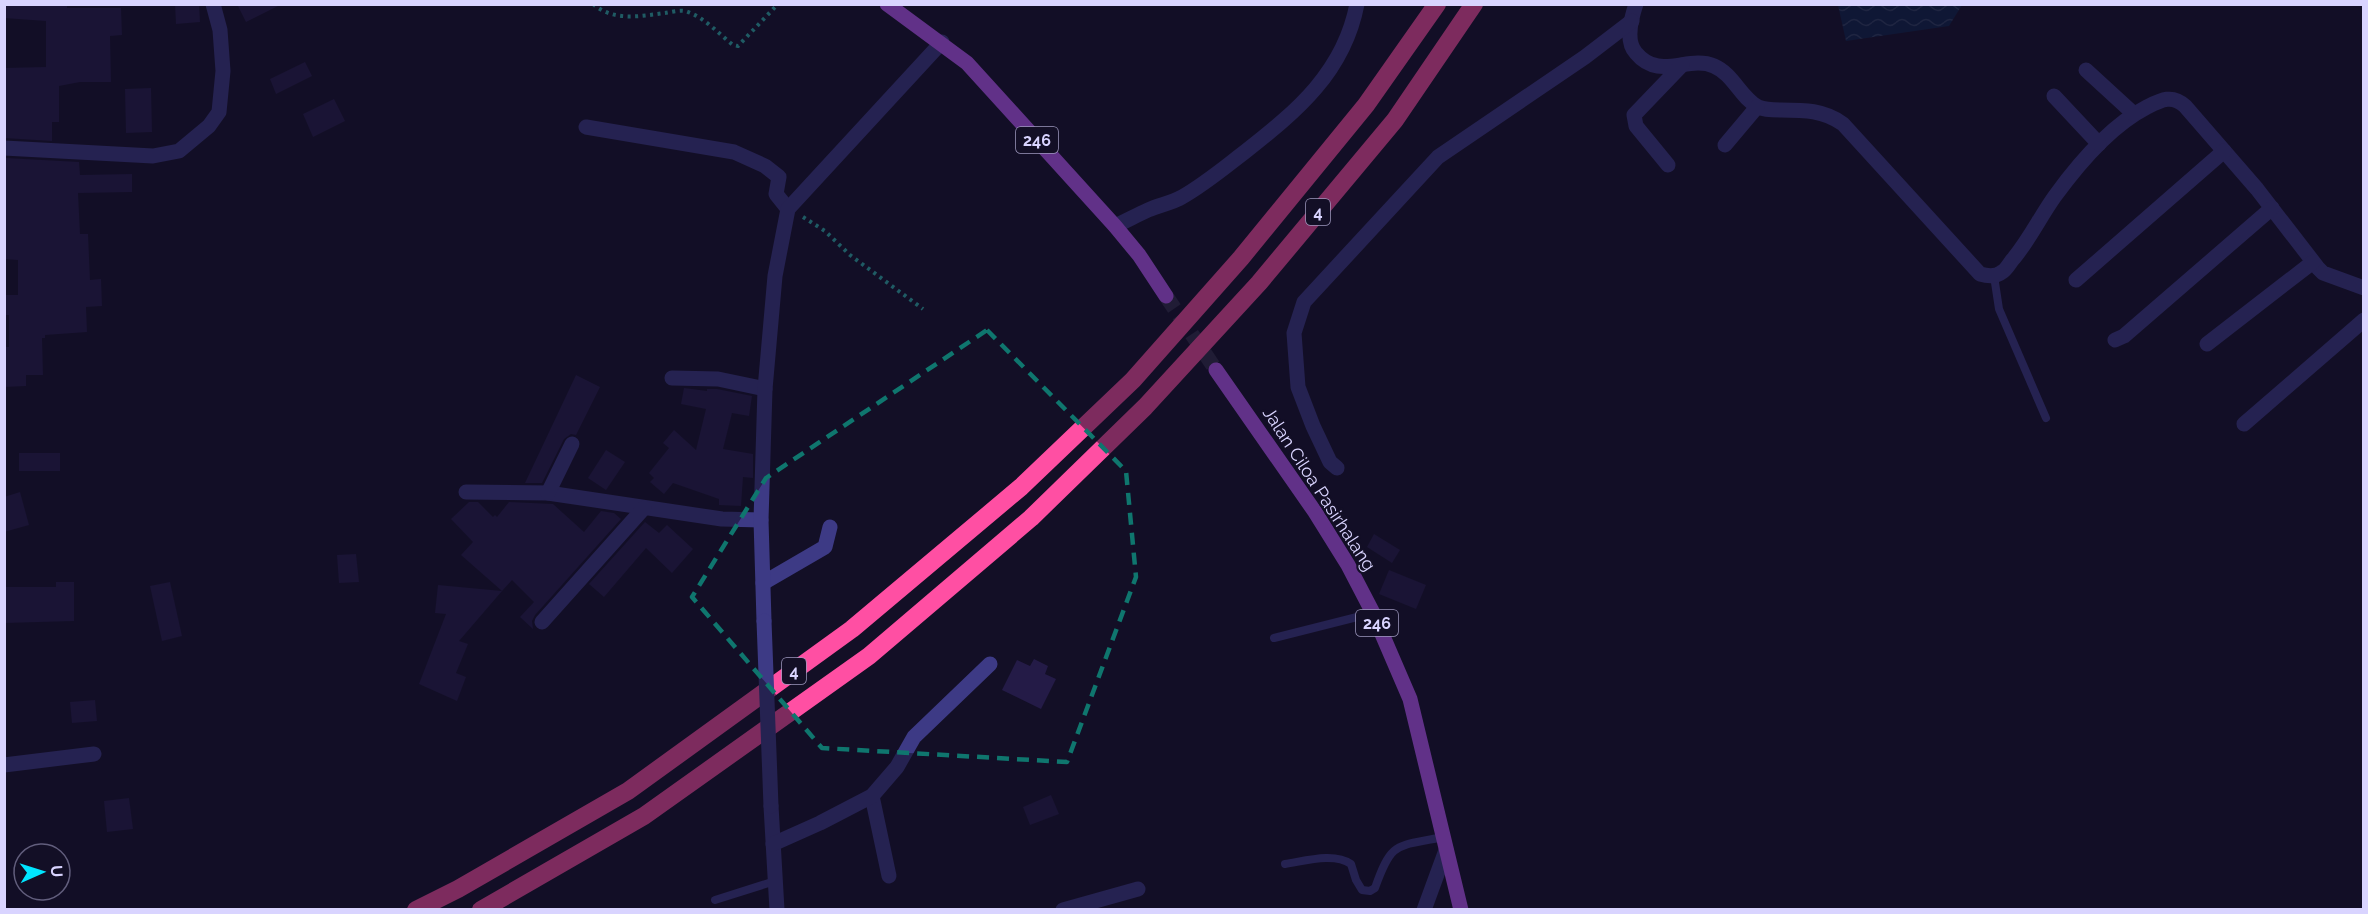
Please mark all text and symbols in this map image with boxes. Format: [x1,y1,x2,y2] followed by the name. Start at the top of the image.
[1016,127,1058,153] road number: 246
[1306,199,1330,225] road number: 4
[1259,403,1380,574] street label: Jalan Ciloa Pasirhalang
[1356,610,1398,636] road number: 246
[782,658,806,684] road number: 4
[12,842,72,902] north arrow
[47,865,66,878] text: U

